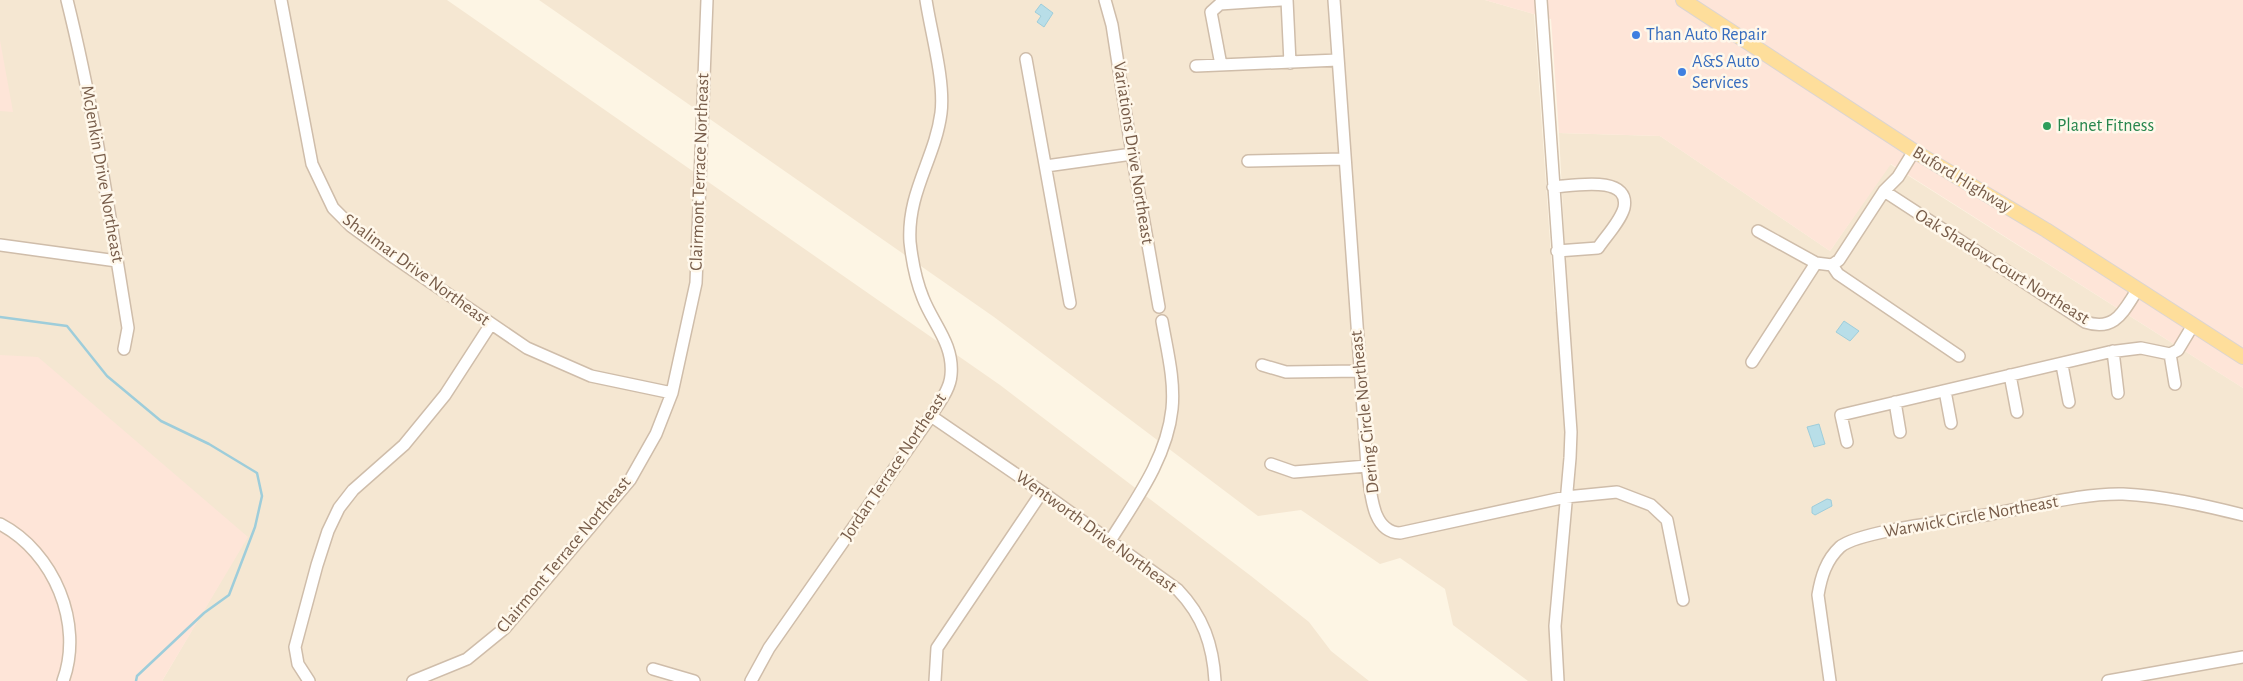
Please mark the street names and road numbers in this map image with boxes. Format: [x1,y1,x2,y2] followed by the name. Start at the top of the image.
[1110,61,1156,246] street label: Variations Drive Northeast
[688,73,712,271] street label: Clairmont Terrace Northeast
[78,84,126,264] street label: McJenkin Drive Northeast
[1909,143,2015,217] street label: Buford Highway
[1912,206,2093,328] street label: Oak Shadow Court Northeast
[339,211,493,329] street label: Shalimar Drive Northeast
[1347,329,1383,494] street label: Dering Circle Northeast
[838,390,950,544] street label: Jordan Terrace Northeast
[1012,468,1180,596] street label: Wentworth Drive Northeast
[494,473,635,637] street label: Clairmont Terrace Northeast
[1883,493,2060,541] street label: Warwick Circle Northeast

